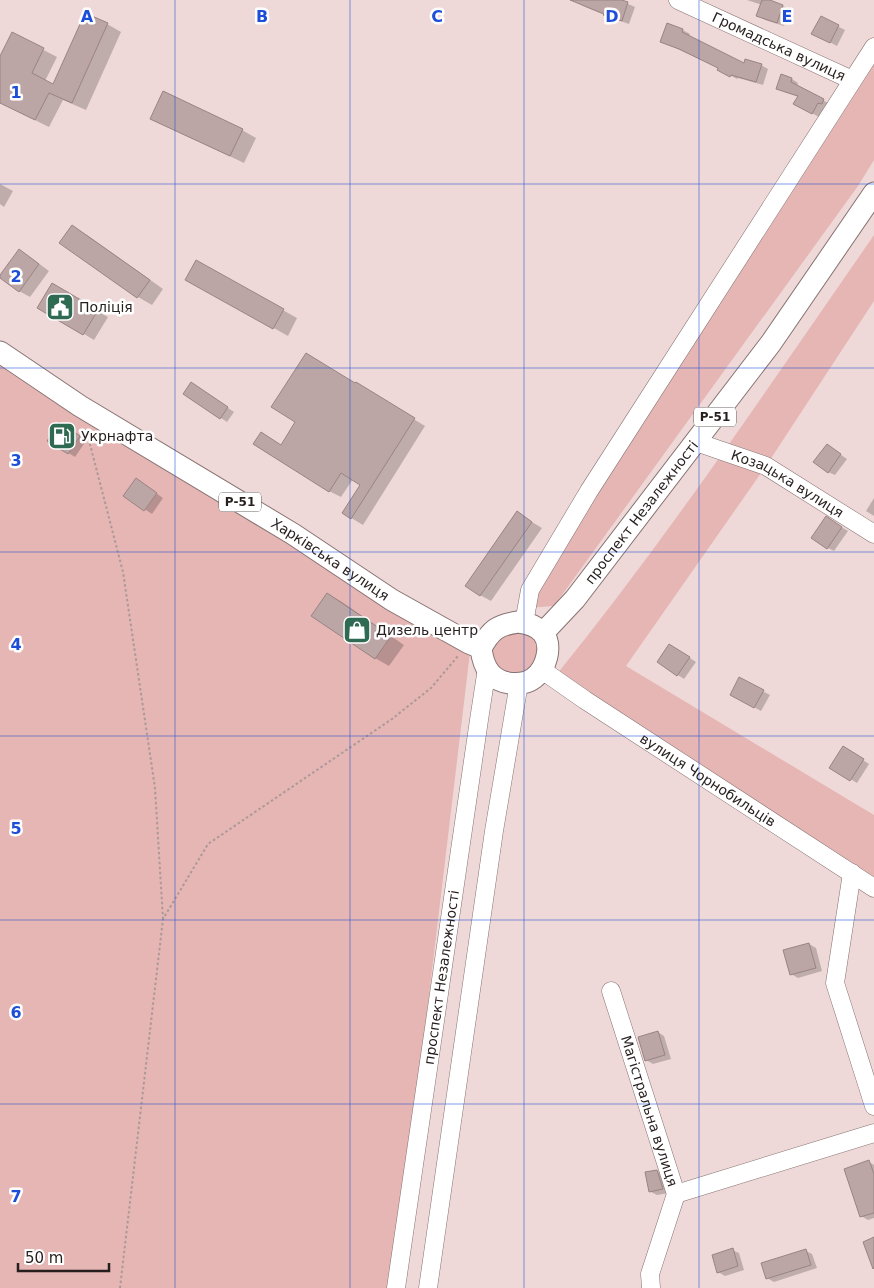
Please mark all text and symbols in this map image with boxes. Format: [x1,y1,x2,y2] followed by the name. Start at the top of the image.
[81,7,94,26] text: A
[256,7,268,26] text: B
[431,7,443,26] text: C
[605,7,619,26] text: D
[782,7,792,26] text: E
[710,9,848,84] street label: Громадська вулиця
[10,83,22,102] text: 1
[10,267,22,286] text: 2
[45,292,75,322] public building icon: Поліція
[79,299,133,315] place label: Поліція
[694,408,736,427] road number: Р-51
[47,421,77,451] fuel station icon: Укрнафта
[81,428,153,444] place label: Укрнафта
[582,437,701,587] street label: проспект Незалежності
[729,447,847,521] street label: Козацька вулиця
[10,451,22,470] text: 3
[219,492,261,512] road number: Р-51
[268,515,392,604] street label: Харківська вулиця
[342,615,372,645] shop icon: Дизель центр
[376,622,478,638] place label: Дизель центр
[10,635,22,654] text: 4
[637,730,779,830] street label: вулиця Чорнобильців
[10,819,22,838] text: 5
[421,889,462,1066] street label: проспект Незалежності
[10,1003,22,1022] text: 6
[618,1034,681,1188] street label: Магістральна вулиця
[10,1187,22,1206] text: 7
[18,1240,109,1272] scale bar
[25,1249,63,1267] text: 50 m

